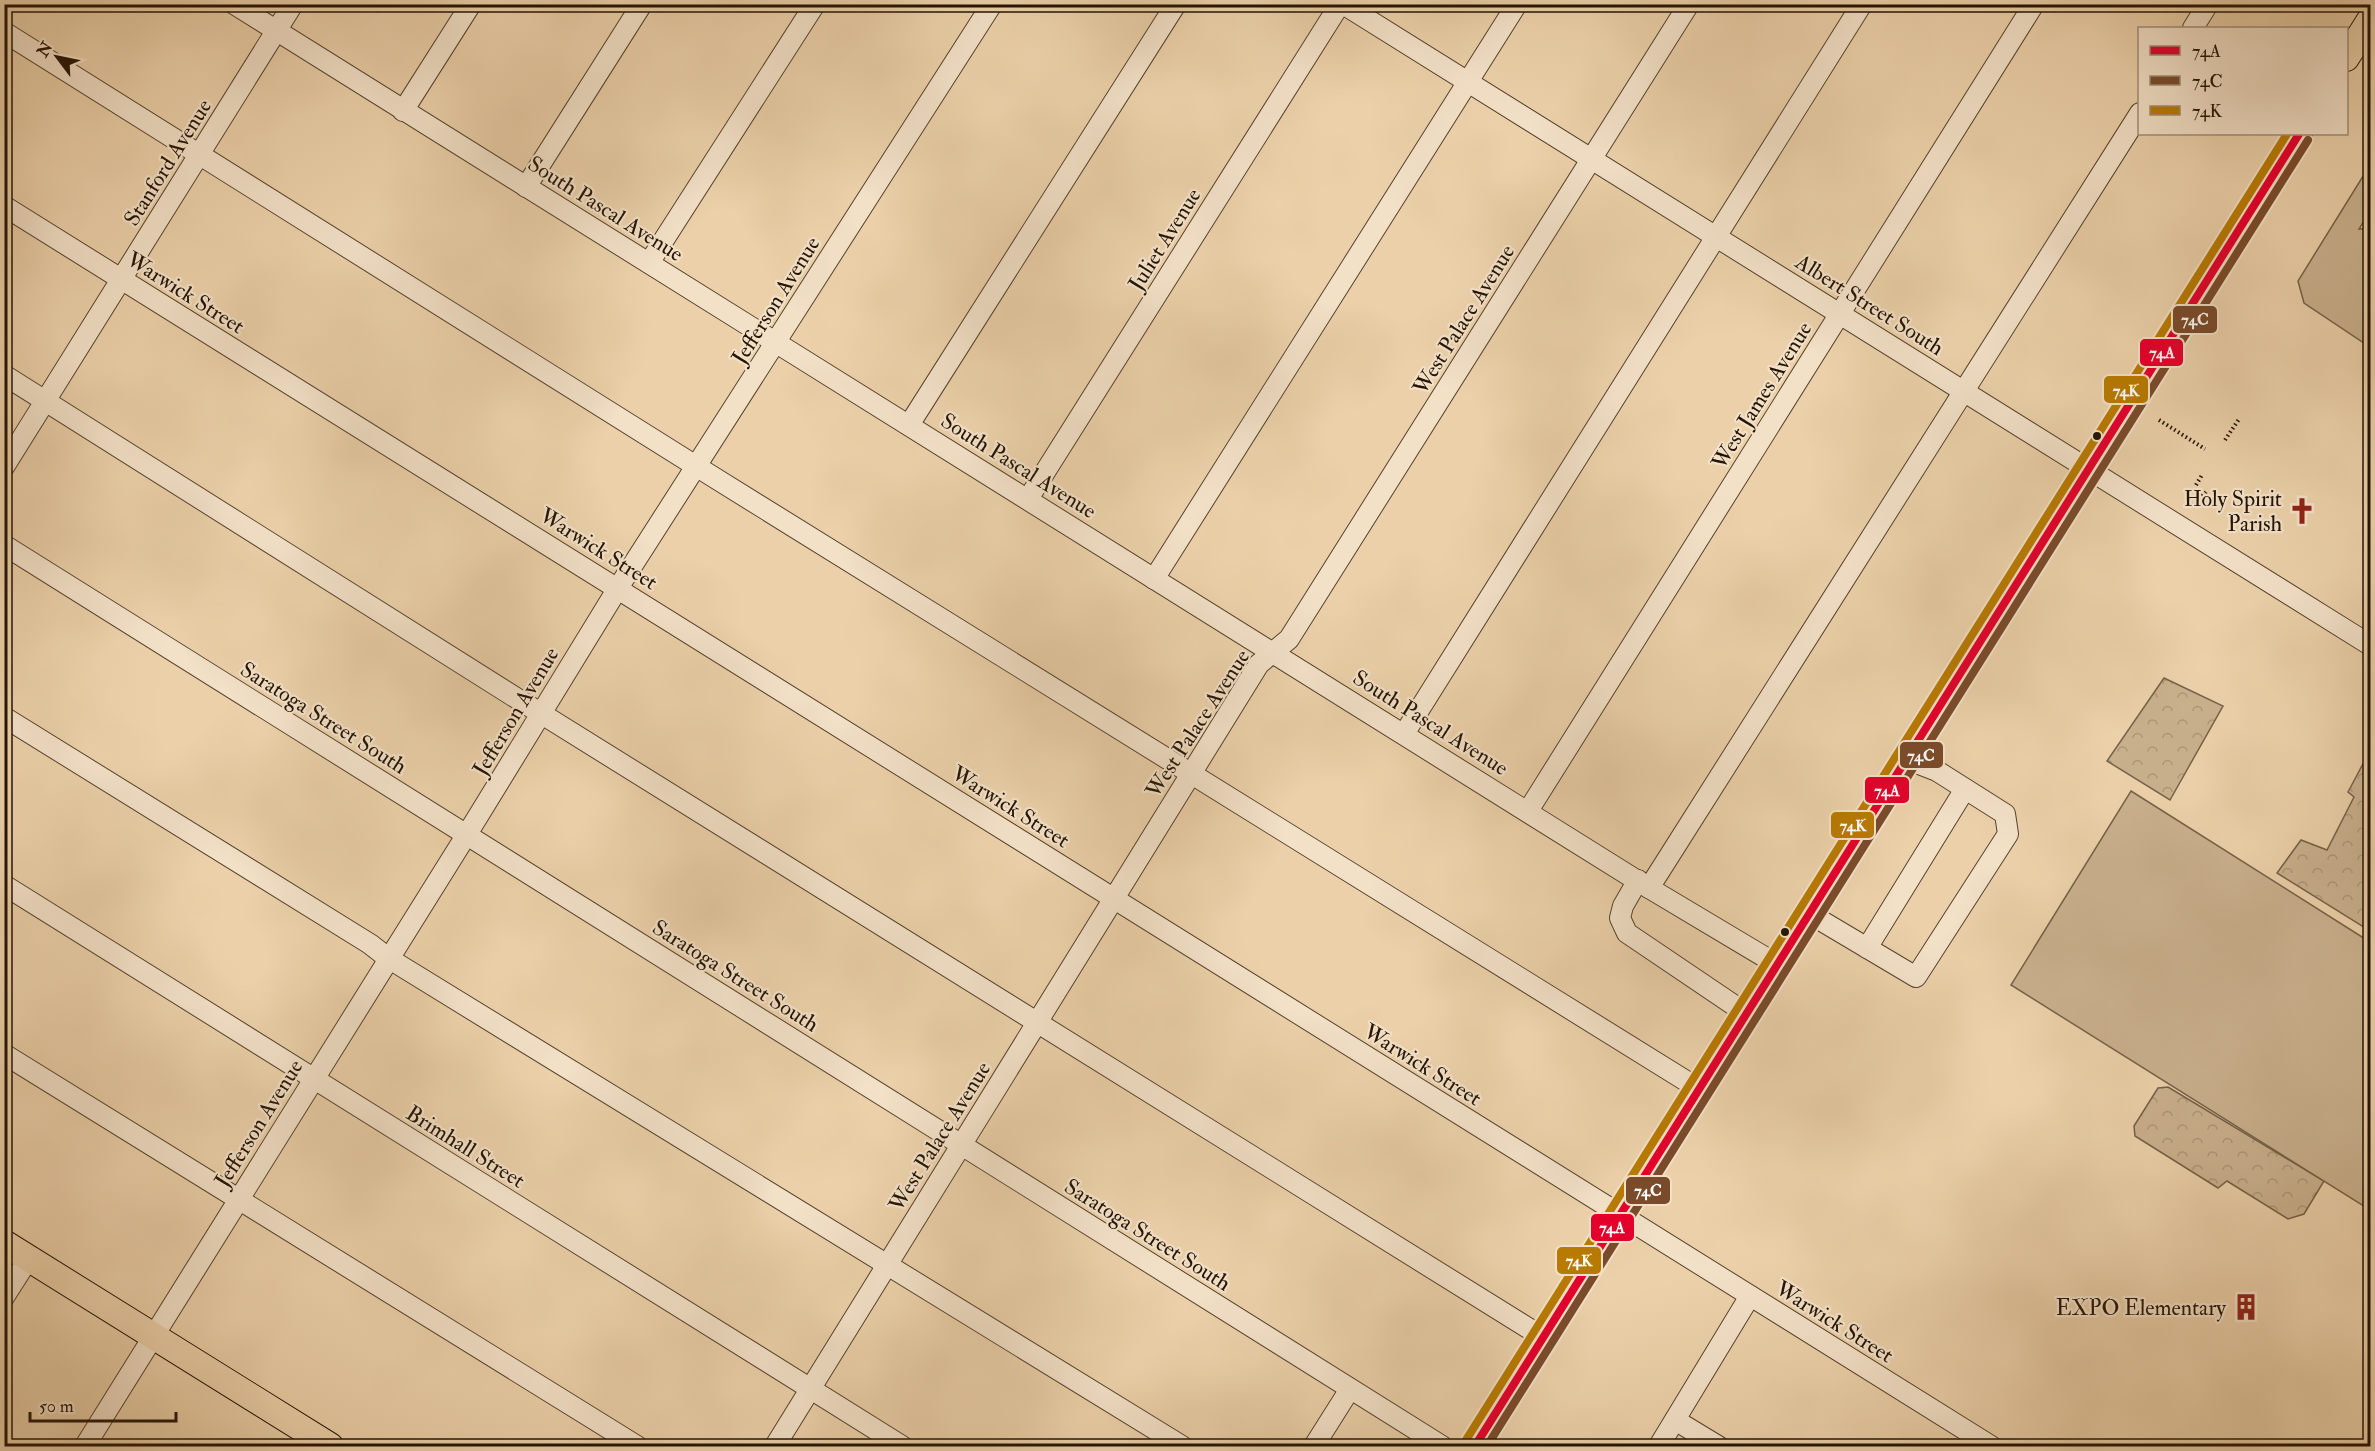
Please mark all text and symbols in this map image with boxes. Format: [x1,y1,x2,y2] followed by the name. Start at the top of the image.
[27,27,87,87] north arrow
[2138,27,2348,135] legend
[32,38,58,62] text: N
[2192,40,2221,63] text: 74A
[2192,70,2223,93] text: 74C
[118,94,218,231] street label: Stanford Avenue
[2192,100,2222,123] text: 74K
[522,150,688,268] street label: South Pascal Avenue
[1122,183,1207,297] street label: Juliet Avenue
[725,231,826,370] street label: Jefferson Avenue
[1406,239,1521,400] street label: West Palace Avenue
[120,245,250,340] street label: Warwick Street
[1789,247,1949,362] street label: Albert Street South
[2172,305,2218,334] line badge: 74C
[2181,310,2209,330] text: 74C
[1705,317,1818,475] street label: West James Avenue
[2139,338,2184,367] line badge: 74A
[2149,343,2176,363] text: 74A
[2103,375,2149,404] line badge: 74K
[2113,381,2140,401] text: 74K
[935,407,1101,525] street label: South Pascal Avenue
[2091,430,2103,442] unlabelled marker
[2184,485,2282,538] place label: Holy Spirit Parish
[2287,496,2317,526] church icon: Holy Spirit Parish
[533,501,663,596] street label: Warwick Street
[466,642,565,782] street label: Jefferson Avenue
[1139,644,1256,804] street label: West Palace Avenue
[235,655,412,781] street label: Saratoga Street South
[1347,664,1513,782] street label: South Pascal Avenue
[1899,741,1944,769] line badge: 74C
[1907,746,1935,766] text: 74C
[945,759,1075,854] street label: Warwick Street
[1864,776,1910,804] line badge: 74A
[1874,781,1901,801] text: 74A
[1830,811,1875,839] line badge: 74K
[1840,816,1867,836] text: 74K
[647,913,824,1039] street label: Saratoga Street South
[1779,926,1791,938] unlabelled marker
[1357,1017,1487,1112] street label: Warwick Street
[208,1054,309,1193] street label: Jefferson Avenue
[882,1056,997,1217] street label: West Palace Avenue
[401,1099,530,1194] street label: Brimhall Street
[1059,1172,1236,1298] street label: Saratoga Street South
[1625,1176,1671,1205] line badge: 74C
[1634,1181,1662,1201] text: 74C
[1590,1213,1635,1242] line badge: 74A
[1599,1218,1626,1238] text: 74A
[1556,1246,1602,1275] line badge: 74K
[1566,1251,1593,1271] text: 74K
[1769,1274,1899,1369] street label: Warwick Street
[2231,1292,2261,1322] building icon: EXPO Elementary
[2056,1294,2226,1322] place label: EXPO Elementary
[30,1385,176,1423] scale bar
[39,1395,74,1418] text: 50 m

